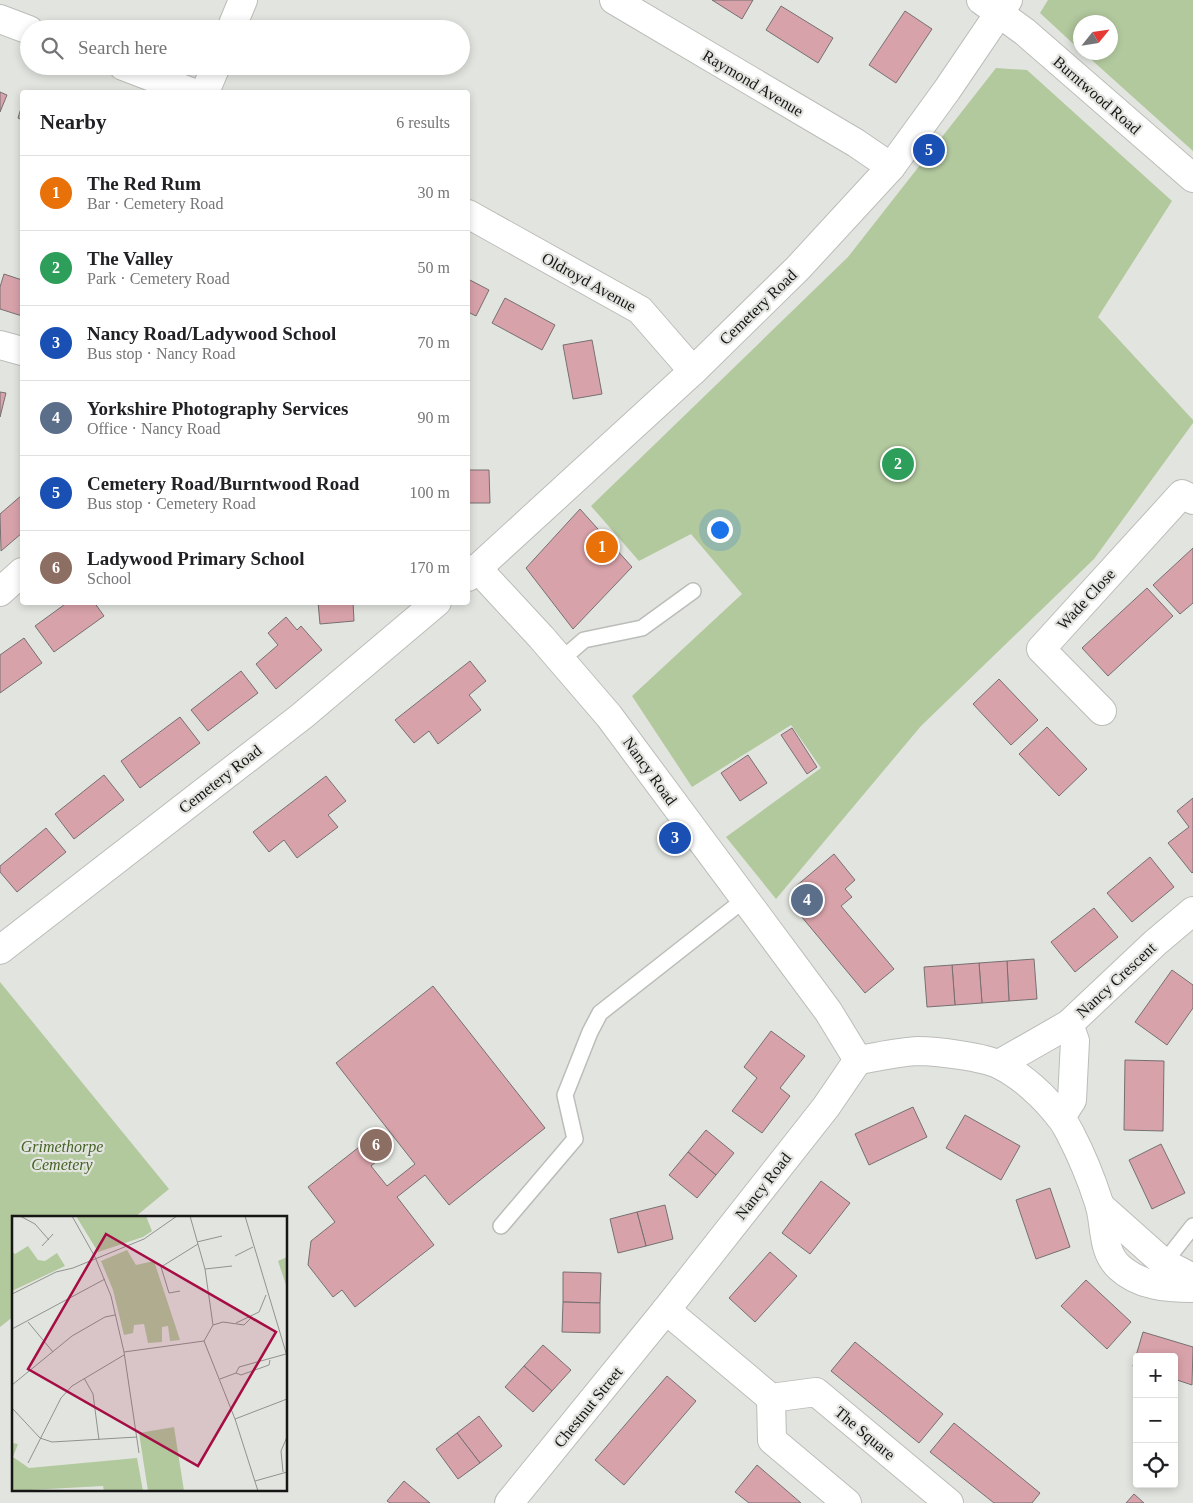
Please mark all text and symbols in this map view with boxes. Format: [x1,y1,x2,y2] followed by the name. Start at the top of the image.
[1073,15,1118,60] north arrow
[20,20,470,75] search box
[38,34,66,62] icon: search
[78,37,167,58] text: Search here
[699,46,806,120] street label: Raymond Avenue
[1050,53,1144,137] street label: Burntwood Road
[40,110,107,134] text: Nearby
[396,114,450,131] text: 6 results
[913,131,945,169] pin: 5
[87,173,201,194] text: The Red Rum
[52,184,60,201] text: 1
[418,184,450,201] text: 30 m
[87,195,223,212] text: Bar · Cemetery Road
[87,248,173,269] text: The Valley
[538,249,639,316] street label: Oldroyd Avenue
[52,259,60,276] text: 2
[418,259,450,276] text: 50 m
[716,266,801,349] street label: Cemetery Road
[87,270,230,287] text: Park · Cemetery Road
[87,323,336,344] text: Nancy Road/Ladywood School
[52,334,60,351] text: 3
[418,334,450,351] text: 70 m
[87,345,235,362] text: Bus stop · Nancy Road
[87,398,348,419] text: Yorkshire Photography Services
[52,409,60,426] text: 4
[418,409,450,426] text: 90 m
[87,420,220,437] text: Office · Nancy Road
[882,445,914,483] pin: 2
[87,473,359,494] text: Cemetery Road/Burntwood Road
[52,484,60,501] text: 5
[410,484,450,501] text: 100 m
[87,495,256,512] text: Bus stop · Cemetery Road
[707,517,733,543] your location
[586,528,618,566] pin: 1
[87,548,304,569] text: Ladywood Primary School
[52,559,60,576] text: 6
[410,559,450,576] text: 170 m
[1054,565,1118,633] street label: Wade Close
[87,570,131,587] text: School
[619,734,680,809] street label: Nancy Road
[175,742,265,817] street label: Cemetery Road
[659,819,691,857] pin: 3
[791,881,823,919] pin: 4
[1073,939,1160,1022] street label: Nancy Crescent
[360,1126,392,1164] pin: 6
[21,1138,103,1174] park label: Grimethorpe Cemetery
[732,1149,795,1223] street label: Nancy Road
[12,1216,288,1490] inset map
[1133,1353,1178,1488] map controls
[1133,1353,1178,1398] button: +
[550,1363,626,1451] street label: Chestnut Street
[1133,1398,1178,1443] button: −
[831,1403,899,1464] street label: The Square
[1133,1443,1178,1488] button: locate

